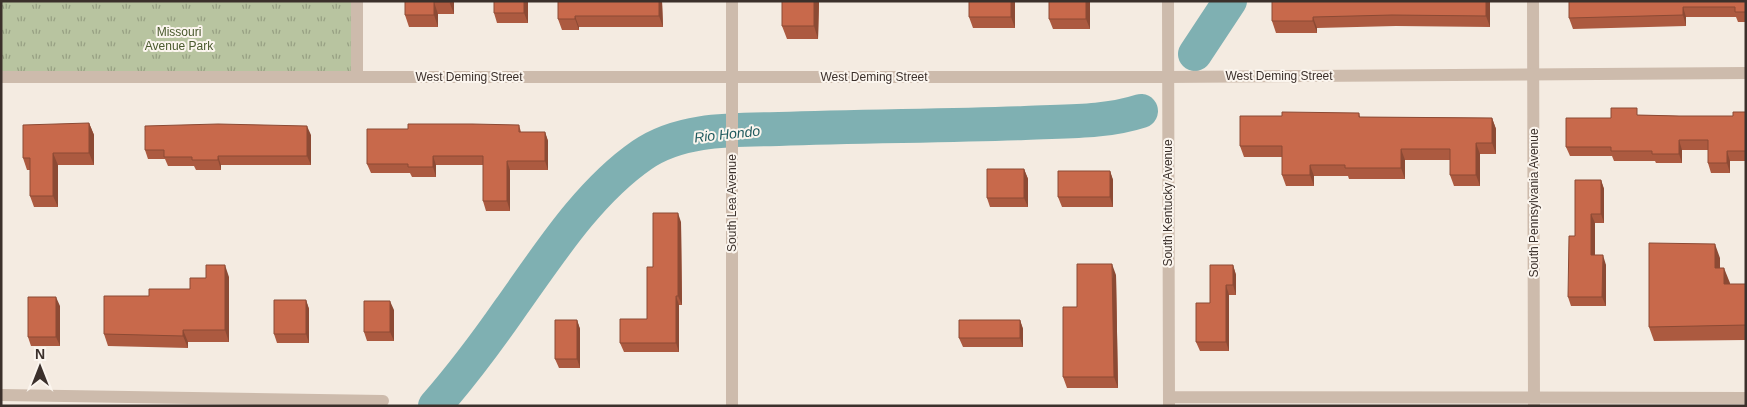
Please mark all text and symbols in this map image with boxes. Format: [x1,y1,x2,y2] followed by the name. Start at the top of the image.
[145,25,214,53] park label: Missouri Avenue Park
[1225,69,1333,83] street label: West Deming Street
[415,70,523,84] street label: West Deming Street
[820,70,928,84] street label: West Deming Street
[693,123,761,145] water label: Rio Hondo
[1527,128,1541,278] street label: South Pennsylvania Avenue
[1161,139,1175,267] street label: South Kentucky Avenue
[725,154,739,252] street label: South Lea Avenue
[15,342,65,392] north arrow
[35,346,45,362] text: N

